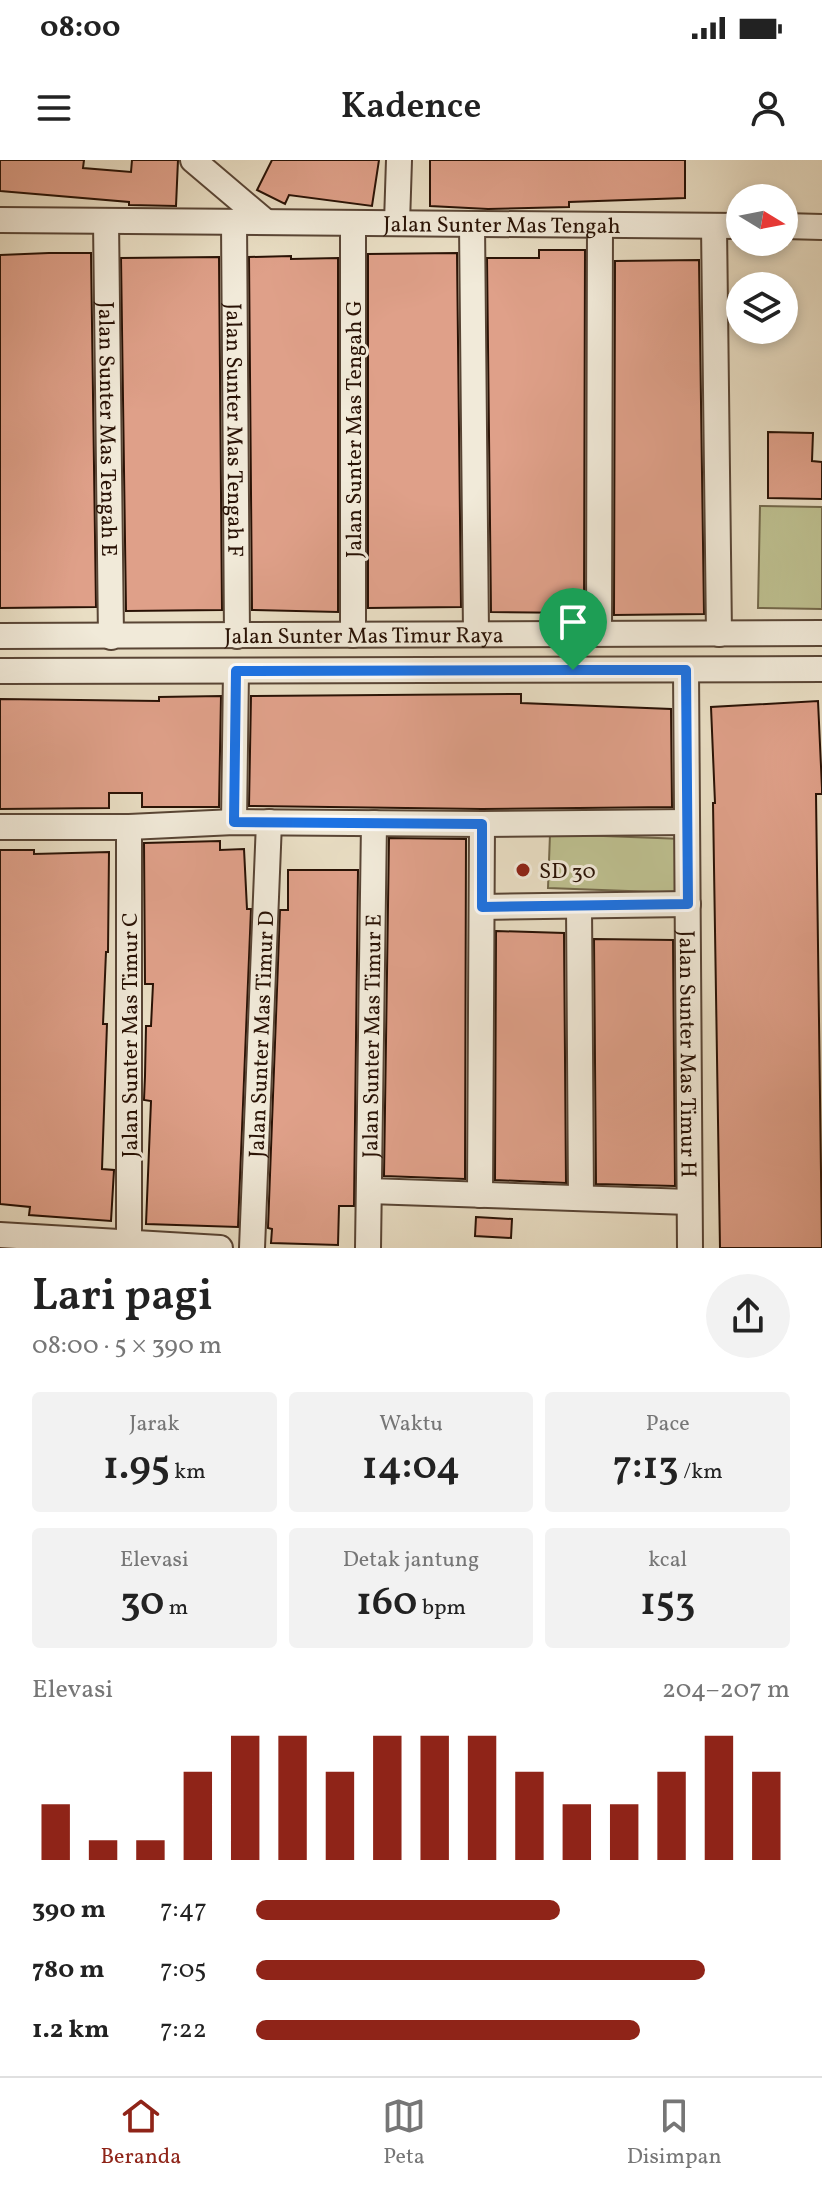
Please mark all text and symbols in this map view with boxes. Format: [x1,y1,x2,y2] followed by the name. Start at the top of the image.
[40,7,121,49] text: 08:00
[341,83,481,133] text: Kadence
[32,86,76,130] icon: menu
[746,86,790,130] icon: person
[726,184,798,256] north arrow
[726,184,798,344] map controls
[383,210,621,243] street label: Jalan Sunter Mas Tengah
[726,272,798,344] button: layers
[340,300,371,558] street label: Jalan Sunter Mas Tengah G
[89,301,123,557] street label: Jalan Sunter Mas Tengah E
[217,303,249,557] street label: Jalan Sunter Mas Tengah F
[539,588,607,670] pin
[551,600,595,644] icon: arrive
[224,621,504,653] street label: Jalan Sunter Mas Timur Raya
[539,857,596,888] place label: SD 30
[514,861,532,879] marker: SD 30
[243,910,283,1158] street label: Jalan Sunter Mas Timur D
[116,912,147,1158] street label: Jalan Sunter Mas Timur C
[356,914,391,1158] street label: Jalan Sunter Mas Timur E
[670,930,703,1178] street label: Jalan Sunter Mas Timur H
[32,1267,213,1328] text: Lari pagi
[706,1274,790,1358] button: share
[32,1328,222,1364] text: 08:00 · 5 × 390 m
[129,1409,180,1440] text: Jarak
[379,1409,443,1440] text: Waktu
[646,1409,690,1440] text: Pace
[103,1440,170,1496] text: 1.95
[362,1440,460,1496] text: 14:04
[613,1440,679,1496] text: 7:13
[170,1457,206,1488] text: km
[679,1457,723,1488] text: /km
[120,1545,189,1576] text: Elevasi
[343,1545,479,1576] text: Detak jantung
[648,1545,687,1576] text: kcal
[120,1576,164,1632] text: 30
[356,1576,418,1632] text: 160
[640,1576,695,1632] text: 153
[164,1593,188,1624] text: m
[418,1593,466,1624] text: bpm
[32,1672,113,1708] text: Elevasi
[662,1672,790,1708] text: 204–207 m
[32,1892,106,1928] text: 390 m
[160,1892,207,1928] text: 7:47
[32,1952,105,1988] text: 780 m
[160,1952,207,1988] text: 7:05
[32,2012,109,2048] text: 1.2 km
[160,2012,207,2048] text: 7:22
[100,2094,181,2173] tab: Beranda
[382,2094,426,2173] tab: Peta
[627,2094,722,2173] tab: Disimpan

